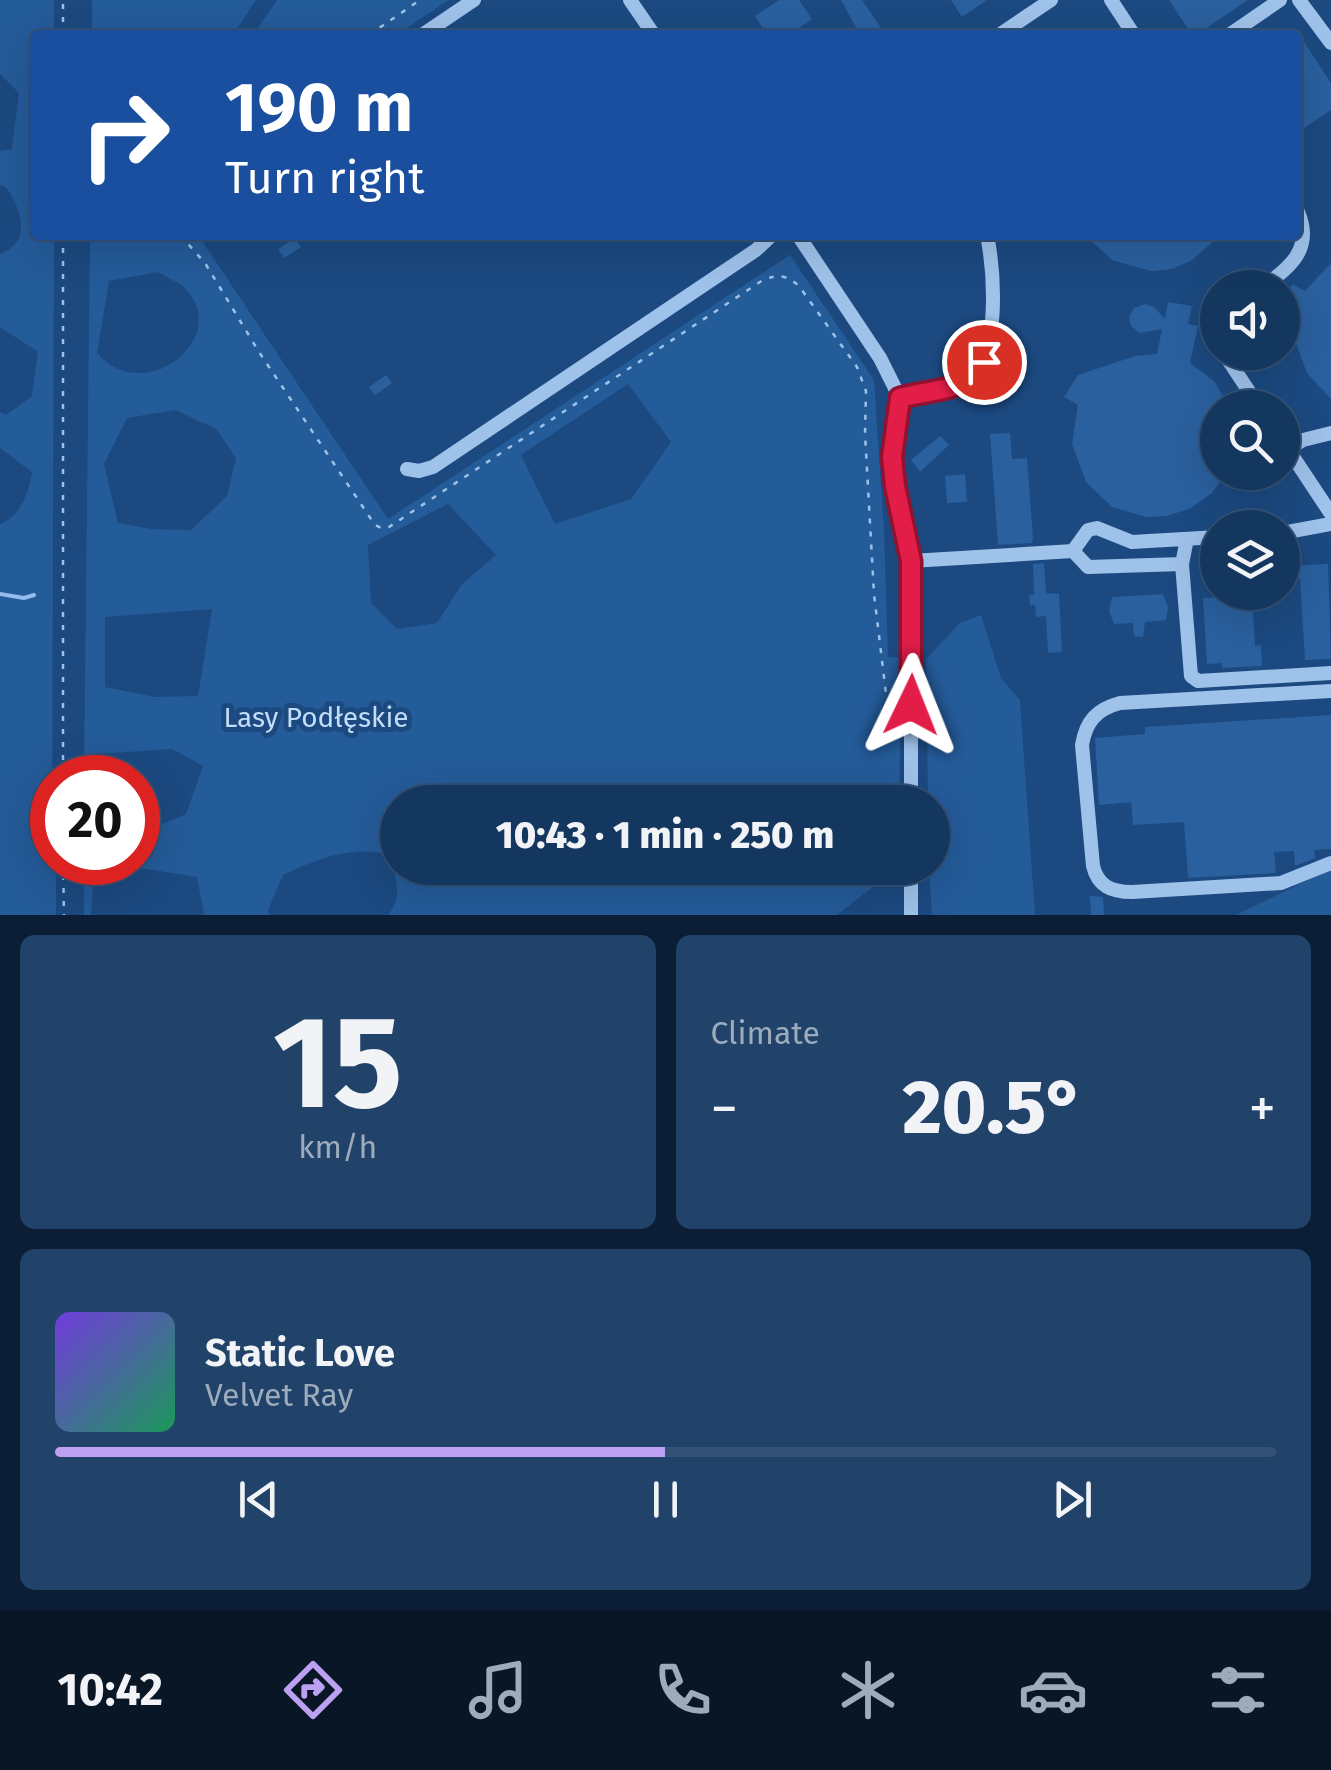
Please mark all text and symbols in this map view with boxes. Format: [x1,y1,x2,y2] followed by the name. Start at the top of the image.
[225,66,413,150] text: 190 m
[60,70,190,200] icon: right
[225,151,424,205] text: Turn right
[1200,270,1300,610] map controls
[1200,270,1300,370] button: sound
[942,320,1027,405] pin
[957,335,1012,390] icon: arrive
[1200,390,1300,490] button: search
[1200,510,1300,610] button: layers
[859,653,963,757] position arrow
[223,701,409,734] park label: Lasy Podłęskie
[30,755,160,885] speed limit sign: 20
[496,812,834,858] text: 10:43 · 1 min · 250 m
[273,985,403,1141] text: 15
[711,1014,820,1052] text: Climate
[902,1063,1084,1153] text: 20.5°
[711,1076,738,1142] text: −
[1249,1076,1276,1142] text: +
[298,1128,377,1166] text: km/h
[205,1330,395,1376] text: Static Love
[205,1376,353,1414] text: Velvet Ray
[231,1472,286,1527] icon: previous
[638,1472,693,1527] icon: pause
[1045,1472,1100,1527] icon: next
[278,1655,348,1725] icon: directions
[463,1655,533,1725] icon: music
[648,1655,718,1725] icon: phone
[833,1655,903,1725] icon: climate
[1018,1655,1088,1725] icon: car
[1203,1655,1273,1725] icon: filters
[58,1663,163,1717] text: 10:42

